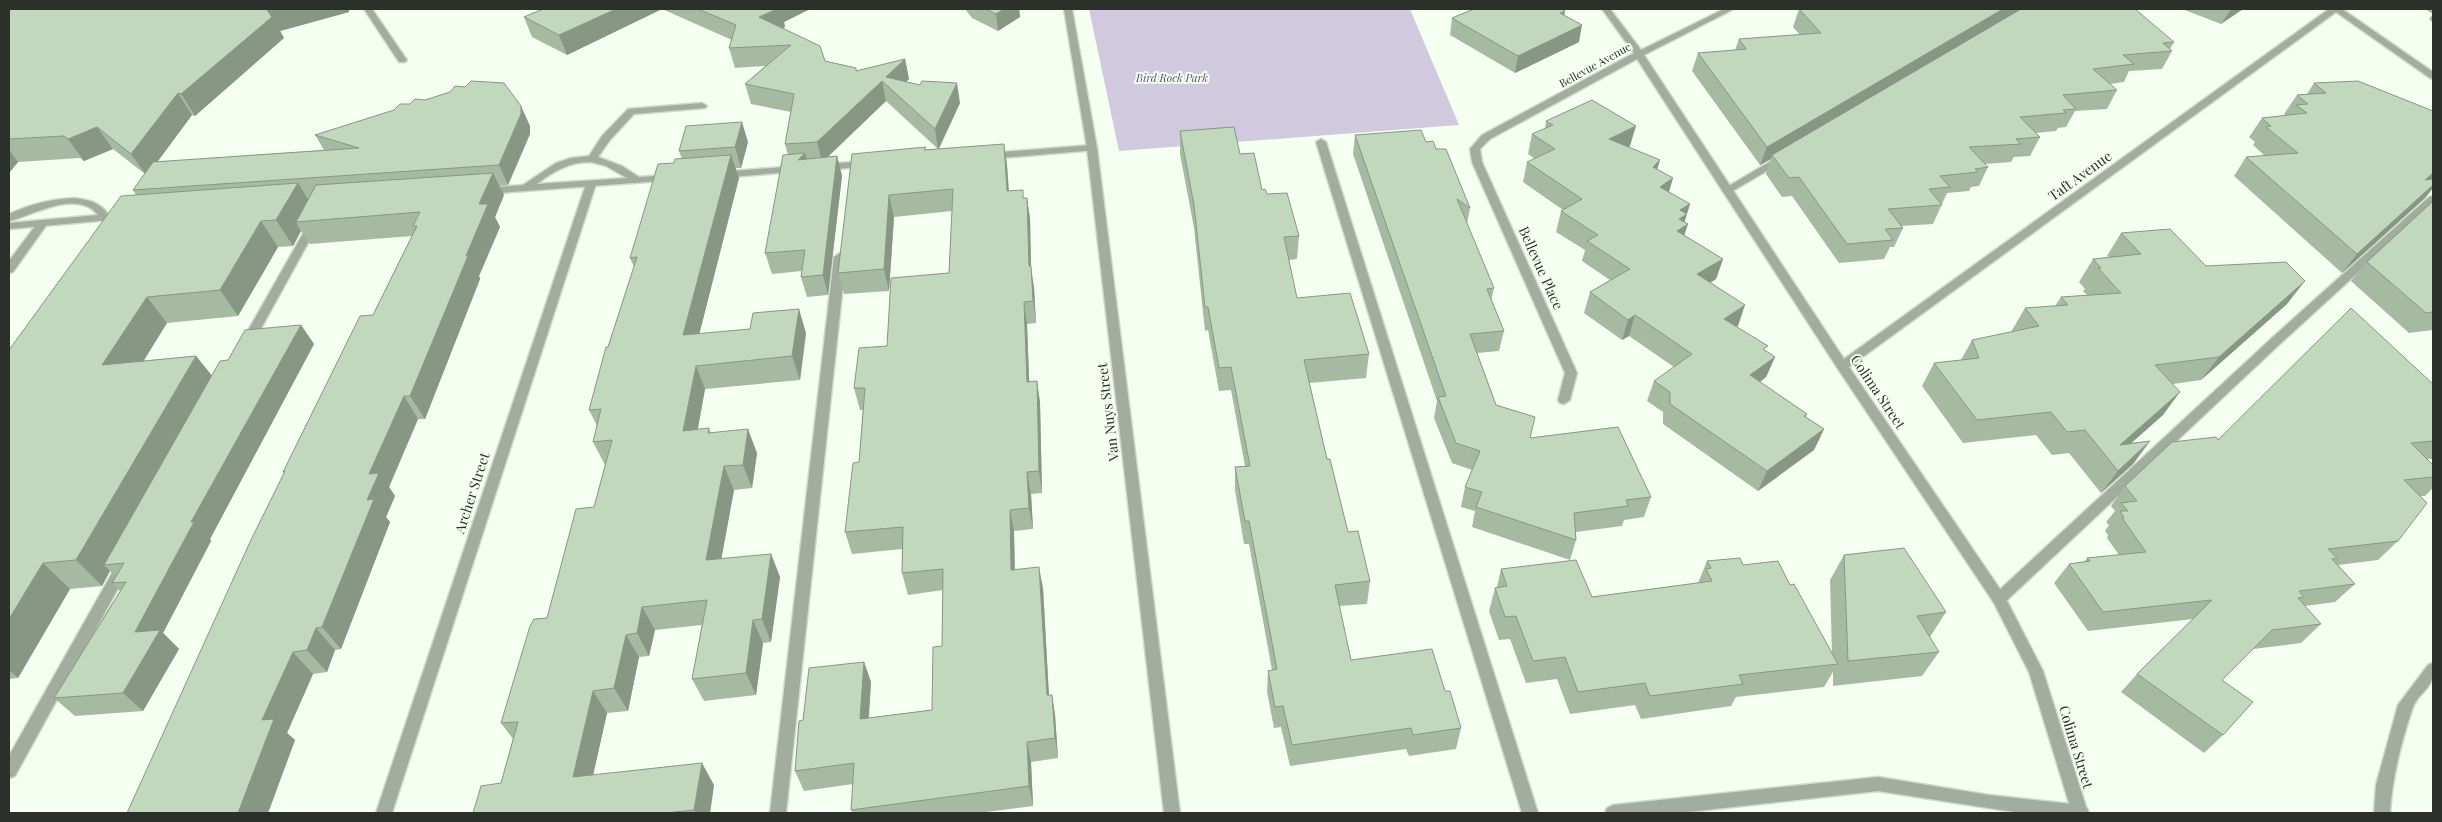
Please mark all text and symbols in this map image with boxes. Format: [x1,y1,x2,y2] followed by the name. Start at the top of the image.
[1556,38,1634,91] street label: Bellevue Avenue
[1135,70,1208,85] park label: Bird Rock Park
[2044,146,2115,205] street label: Taft Avenue
[1515,223,1568,312] street label: Bellevue Place
[1847,351,1911,433] street label: Colima Street
[1092,361,1123,463] street label: Van Nuys Street
[449,449,494,537] street label: Archer Street
[2055,703,2098,792] street label: Colima Street

